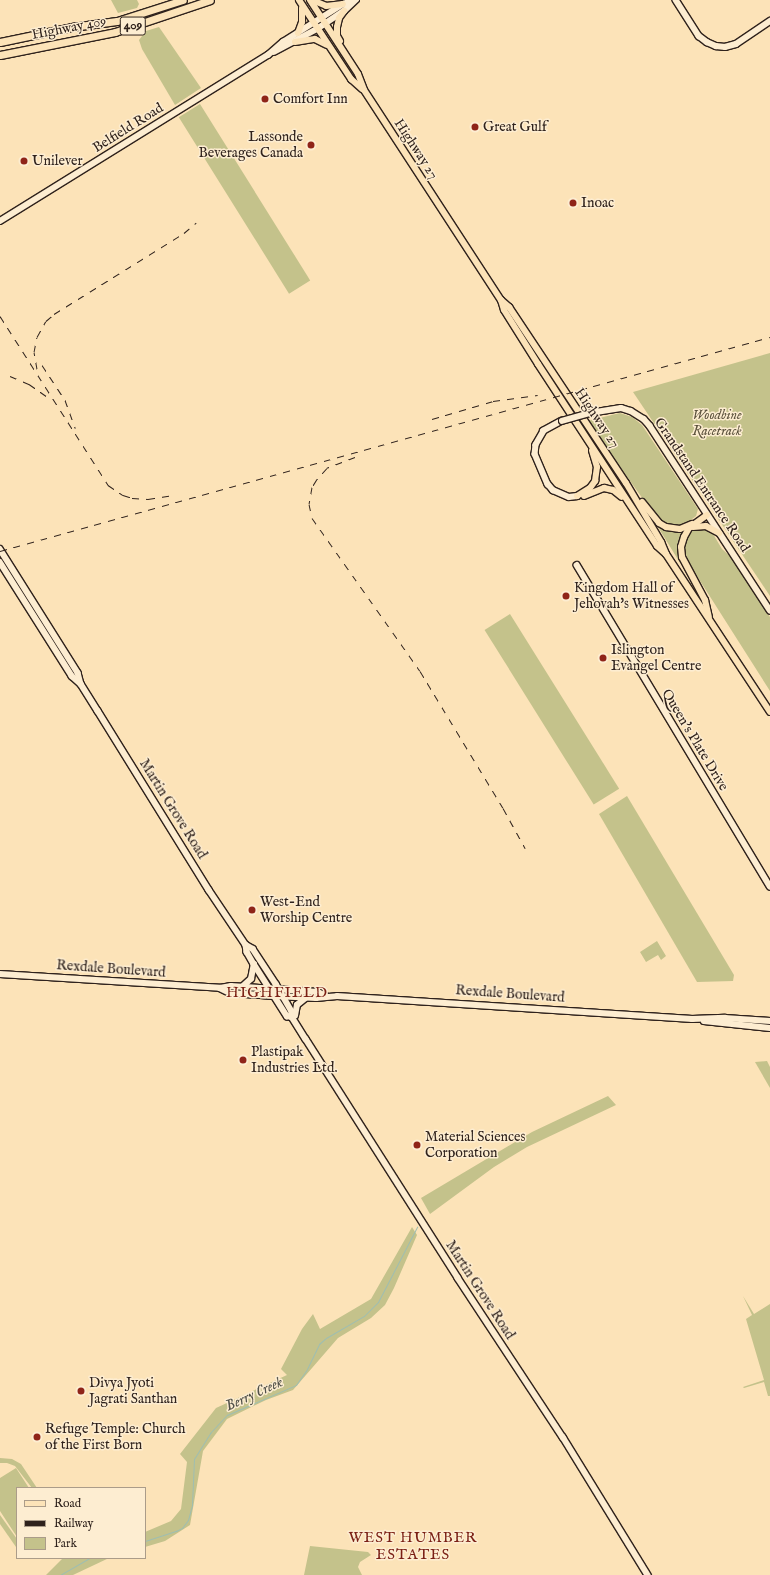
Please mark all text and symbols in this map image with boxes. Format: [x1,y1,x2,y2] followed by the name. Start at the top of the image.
[30,13,108,43] street label: Highway 409
[119,15,147,37] road number: 409
[273,91,348,107] place label: Comfort Inn
[260,94,270,104] marker: Comfort Inn
[90,100,166,156] street label: Belfield Road
[390,116,442,182] street label: Highway 27
[483,119,547,135] place label: Great Gulf
[470,122,480,132] marker: Great Gulf
[198,129,303,162] place label: Lassonde Beverages Canada
[306,140,316,150] marker: Lassonde Beverages Canada
[32,153,83,169] place label: Unilever
[19,156,29,166] marker: Unilever
[581,195,614,211] place label: Inoac
[568,198,578,208] marker: Inoac
[571,385,623,451] street label: Highway 27
[692,407,742,440] park label: Woodbine Racetrack
[651,415,753,555] street label: Grandstand Entrance Road
[574,580,689,612] place label: Kingdom Hall of Jehovah's Witnesses
[561,591,571,601] marker: Kingdom Hall of Jehovah's Witnesses
[611,642,701,674] place label: Islington Evangel Centre
[598,653,608,663] marker: Islington Evangel Centre
[658,686,732,794] street label: Queen's Plate Drive
[136,756,210,862] street label: Martin Grove Road
[260,894,352,926] place label: West-End Worship Centre
[247,905,257,915] marker: West-End Worship Centre
[56,957,166,981] street label: Rexdale Boulevard
[455,982,565,1006] street label: Rexdale Boulevard
[226,984,328,1002] district label: HIGHFIELD
[251,1044,338,1076] place label: Plastipak Industries Ltd.
[238,1055,248,1065] marker: Plastipak Industries Ltd.
[425,1129,525,1162] place label: Material Sciences Corporation
[412,1140,422,1150] marker: Material Sciences Corporation
[442,1237,518,1343] street label: Martin Grove Road
[222,1373,286,1415] water label: Berry Creek
[89,1375,177,1408] place label: Divya Jyoti Jagrati Santhan
[76,1386,86,1396] marker: Divya Jyoti Jagrati Santhan
[45,1421,185,1454] place label: Refuge Temple: Church of the First Born
[32,1432,42,1442] marker: Refuge Temple: Church of the First Born
[16,1487,146,1559] legend
[54,1496,81,1511] text: Road
[54,1516,93,1531] text: Railway
[349,1528,477,1563] district label: WEST HUMBER ESTATES
[54,1536,77,1551] text: Park

